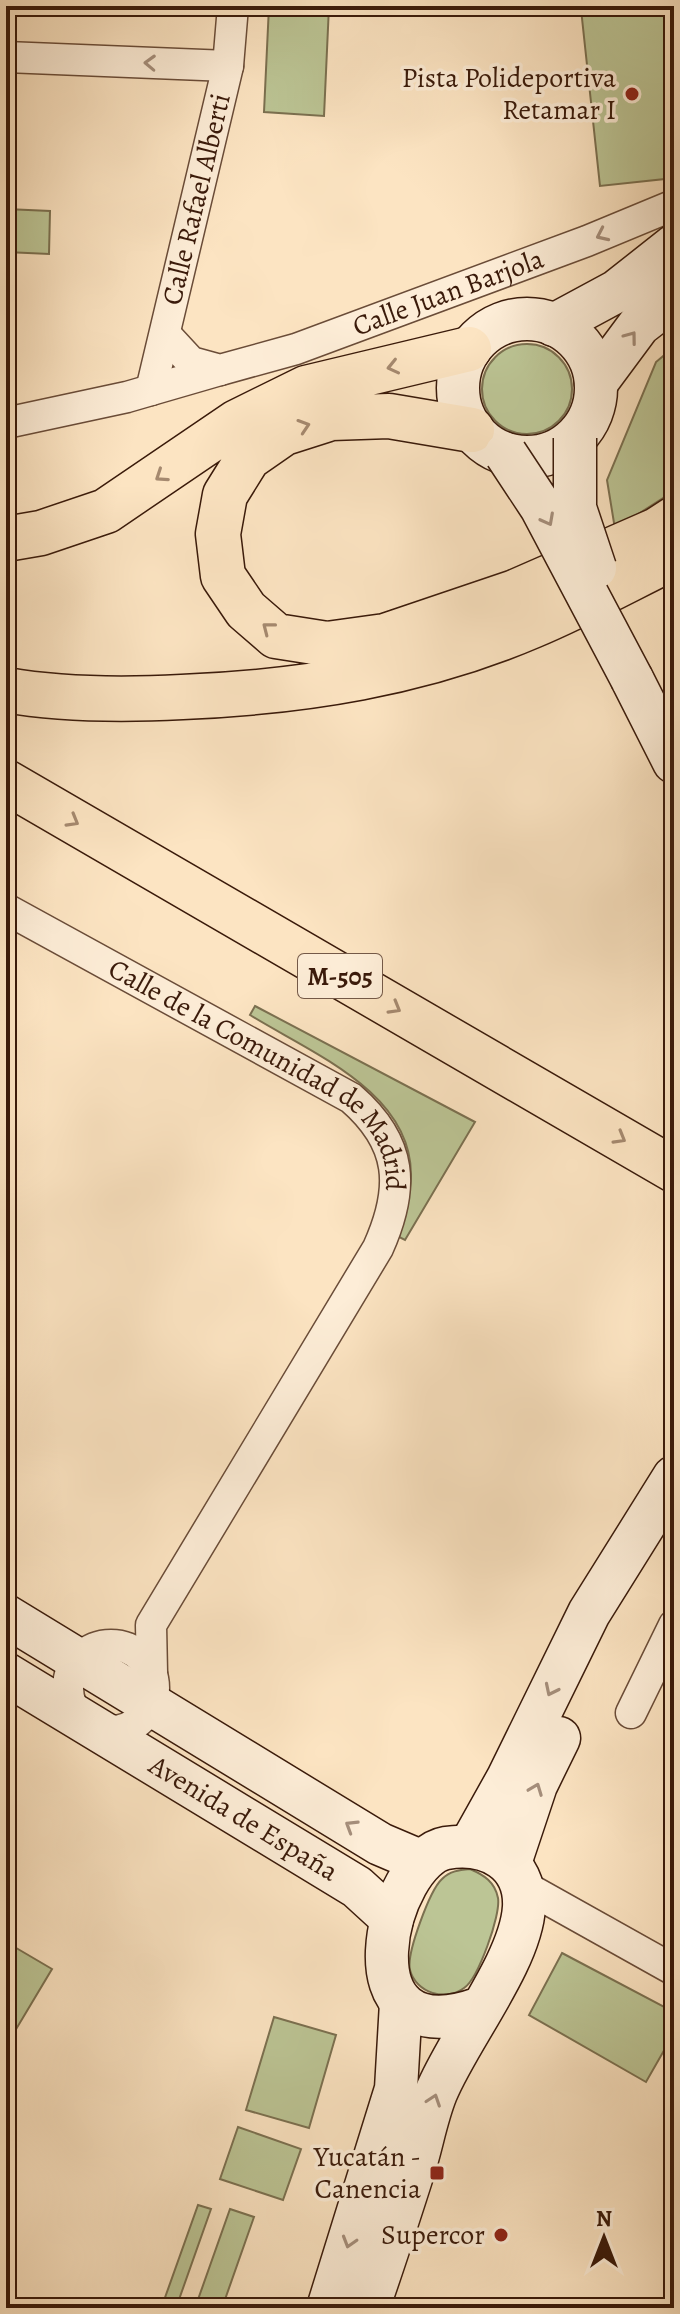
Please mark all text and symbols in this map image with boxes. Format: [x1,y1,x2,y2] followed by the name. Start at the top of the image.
[143,55,156,72] one-way arrow
[402,59,616,129] place label: Pista Polideportiva Retamar I
[623,85,641,103] marker: Pista Polideportiva Retamar I
[153,90,240,309] street label: Calle Rafael Alberti
[596,225,610,241] one-way arrow
[347,240,549,345] street label: Calle Juan Barjola
[621,331,635,346] one-way arrow
[387,358,401,375] one-way arrow
[297,420,311,436] one-way arrow
[155,466,169,481] one-way arrow
[538,511,553,526] one-way arrow
[262,623,277,637] one-way arrow
[65,811,79,827] one-way arrow
[102,950,414,1192] street label: Calle de la Comunidad de Madrid
[298,954,382,998] road number: M-505
[386,998,401,1014] one-way arrow
[611,1128,626,1144] one-way arrow
[545,1682,561,1696] one-way arrow
[141,1746,345,1890] street label: Avenida de España
[526,1783,543,1797] one-way arrow
[345,1821,360,1836] one-way arrow
[425,2094,441,2108] one-way arrow
[313,2138,421,2208] place label: Yucatán - Canencia
[428,2164,446,2182] marker: Yucatán - Canencia
[564,2198,644,2278] north arrow
[596,2204,612,2234] text: N
[381,2216,485,2254] place label: Supercor
[492,2226,510,2244] marker: Supercor
[342,2234,358,2248] one-way arrow

